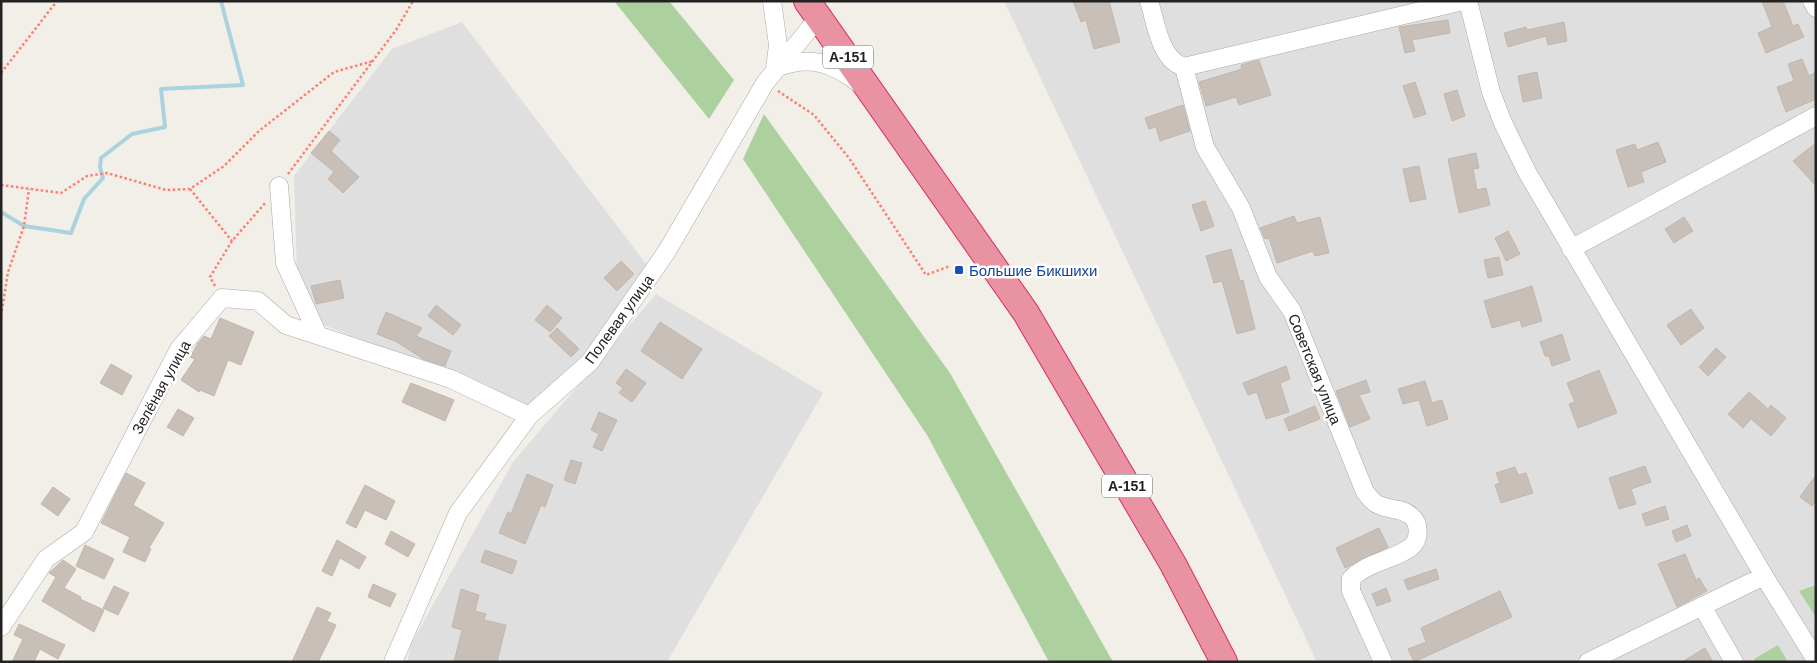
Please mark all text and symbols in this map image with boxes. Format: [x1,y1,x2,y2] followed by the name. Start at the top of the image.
[823,46,873,68] road number: А-151
[969,262,1097,279] place label: Большие Бикшихи
[953,264,965,276] marker: Большие Бикшихи
[581,271,657,367] street label: Полевая улица
[1285,311,1345,427] street label: Советская улица
[128,337,194,437] street label: Зелёная улица
[1102,474,1152,498] road number: А-151

